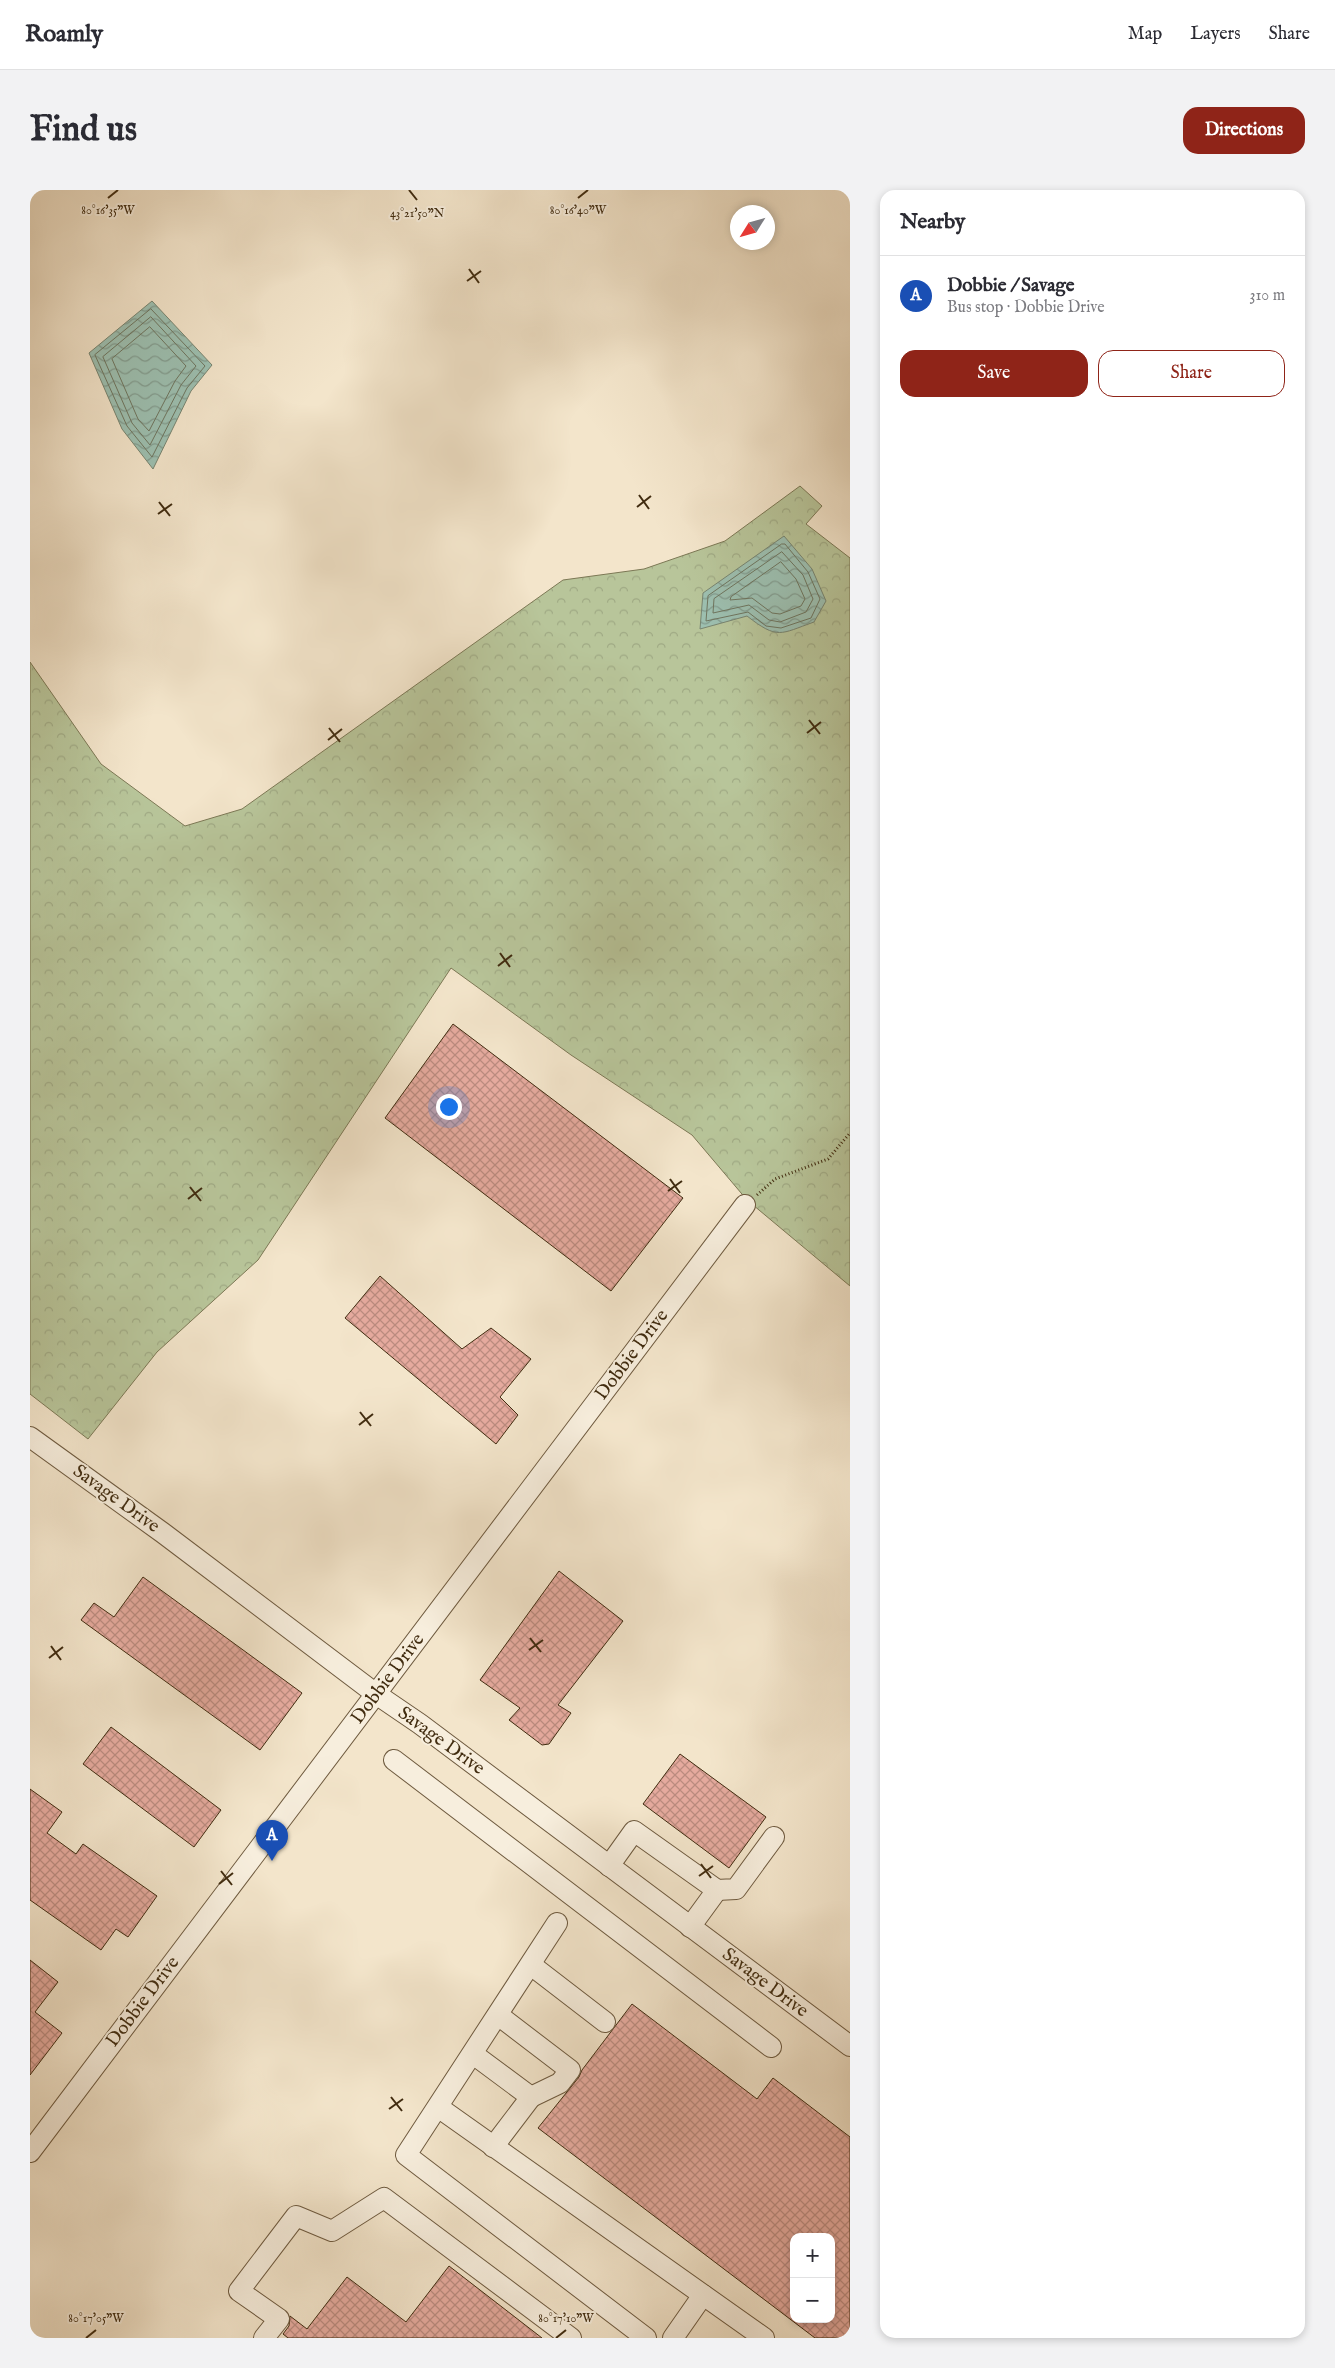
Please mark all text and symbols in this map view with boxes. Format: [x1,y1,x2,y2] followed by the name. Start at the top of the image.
[25,19,103,50] text: Roamly
[1128,23,1162,46] text: Map
[1190,23,1241,46] text: Layers
[1269,23,1310,46] text: Share
[1183,107,1305,154] button: Directions
[30,108,137,153] text: Find us
[81,203,135,218] text: 80°16'35"W
[550,203,607,218] text: 80°16'40"W
[730,205,775,250] north arrow
[390,206,445,221] text: 43°21'50"N
[900,209,965,236] text: Nearby
[947,274,1075,298] text: Dobbie / Savage
[911,286,921,306] text: A
[1249,286,1285,306] text: 310 m
[947,298,1105,318] text: Bus stop · Dobbie Drive
[900,350,1088,397] button: Save
[1098,350,1285,397] button: Share
[436,1094,462,1120] your location
[590,1304,674,1405] street label: Dobbie Drive
[68,1459,164,1539] street label: Savage Drive
[346,1628,430,1729] street label: Dobbie Drive
[393,1701,489,1781] street label: Savage Drive
[256,1820,288,1861] pin: A
[717,1943,813,2023] street label: Savage Drive
[101,1951,185,2052] street label: Dobbie Drive
[790,2233,835,2323] map controls
[790,2233,835,2278] button: +
[790,2278,835,2323] button: −
[68,2311,124,2326] text: 80°17'05"W
[538,2311,594,2326] text: 80°17'10"W

